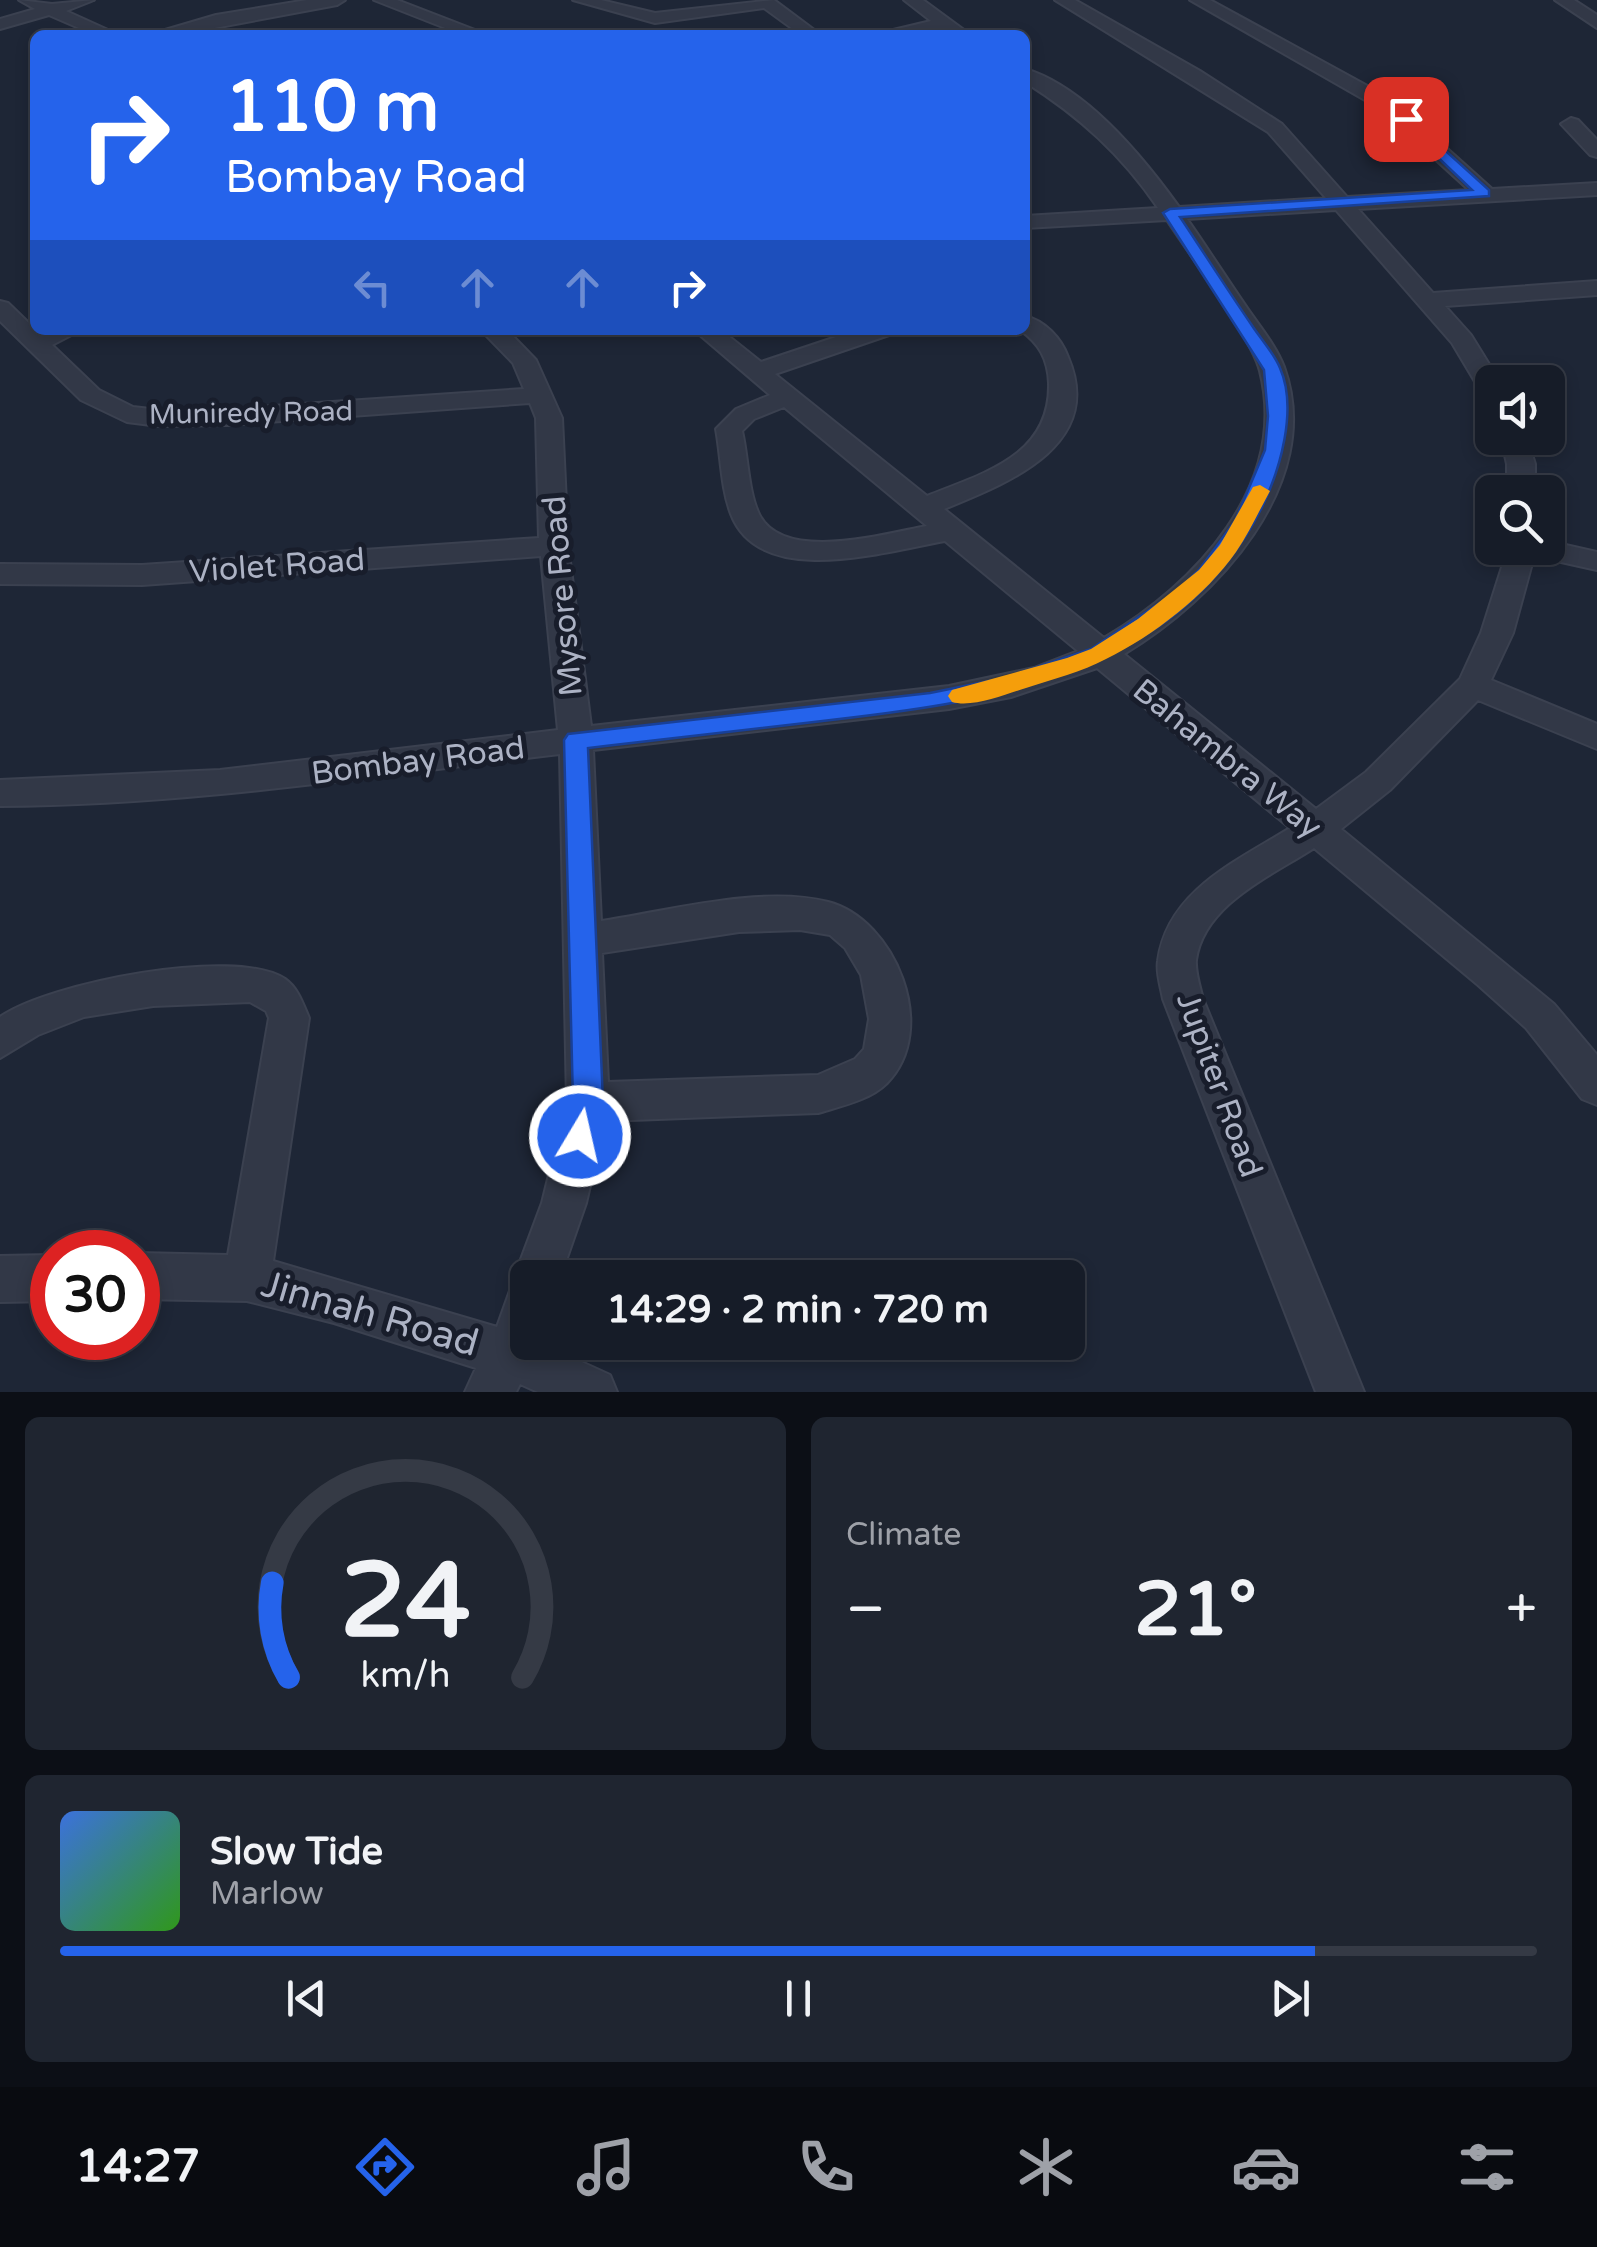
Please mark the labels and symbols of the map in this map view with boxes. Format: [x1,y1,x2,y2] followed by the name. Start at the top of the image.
[1364,77,1449,162] pin
[149,394,353,432] street label: Muniredy Road
[535,494,591,698] street label: Mysore Road
[188,541,366,591] street label: Violet Road
[1125,671,1329,847] street label: Bahambra Way
[309,729,527,793] street label: Bombay Road
[1168,988,1270,1182] street label: Jupiter Road
[528,1084,632,1188] position arrow
[30,1230,160,1360] speed limit sign: 30
[256,1261,484,1367] street label: Jinnah Road

